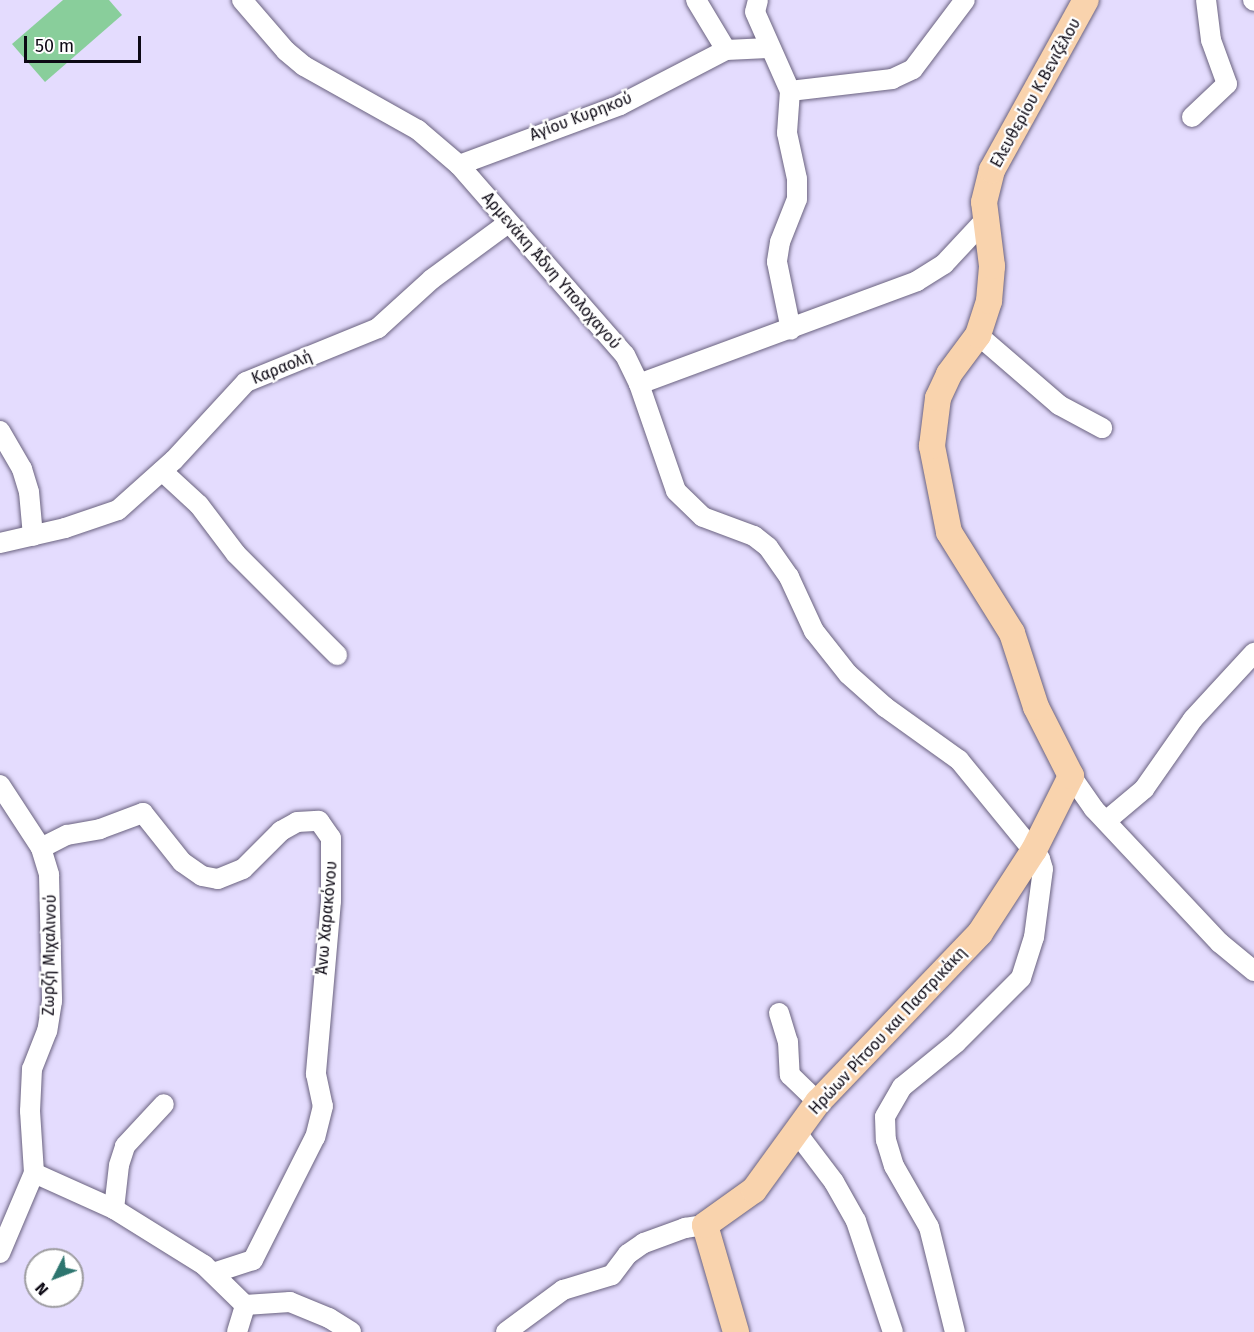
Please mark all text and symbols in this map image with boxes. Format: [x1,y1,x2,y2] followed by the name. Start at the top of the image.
[987,15,1085,171] street label: Ελευθερίου Κ.Βενιζέλου
[27,24,144,62] scale bar
[35,35,74,57] text: 50 m
[527,89,635,145] street label: Αγίου Κυρηκού
[478,189,624,353] street label: Αρμενάκη Άδνη Υπολοχαγού
[249,347,315,389] street label: Καραολή
[312,860,342,976] street label: Άνω Χαρακόνου
[39,894,61,1016] street label: Ζωρζή Μιχαλινού
[805,943,971,1119] street label: Ηρώων Ρίτσου και Παστρικάκη
[24,1248,84,1308] north arrow
[31,1279,52,1299] text: N

